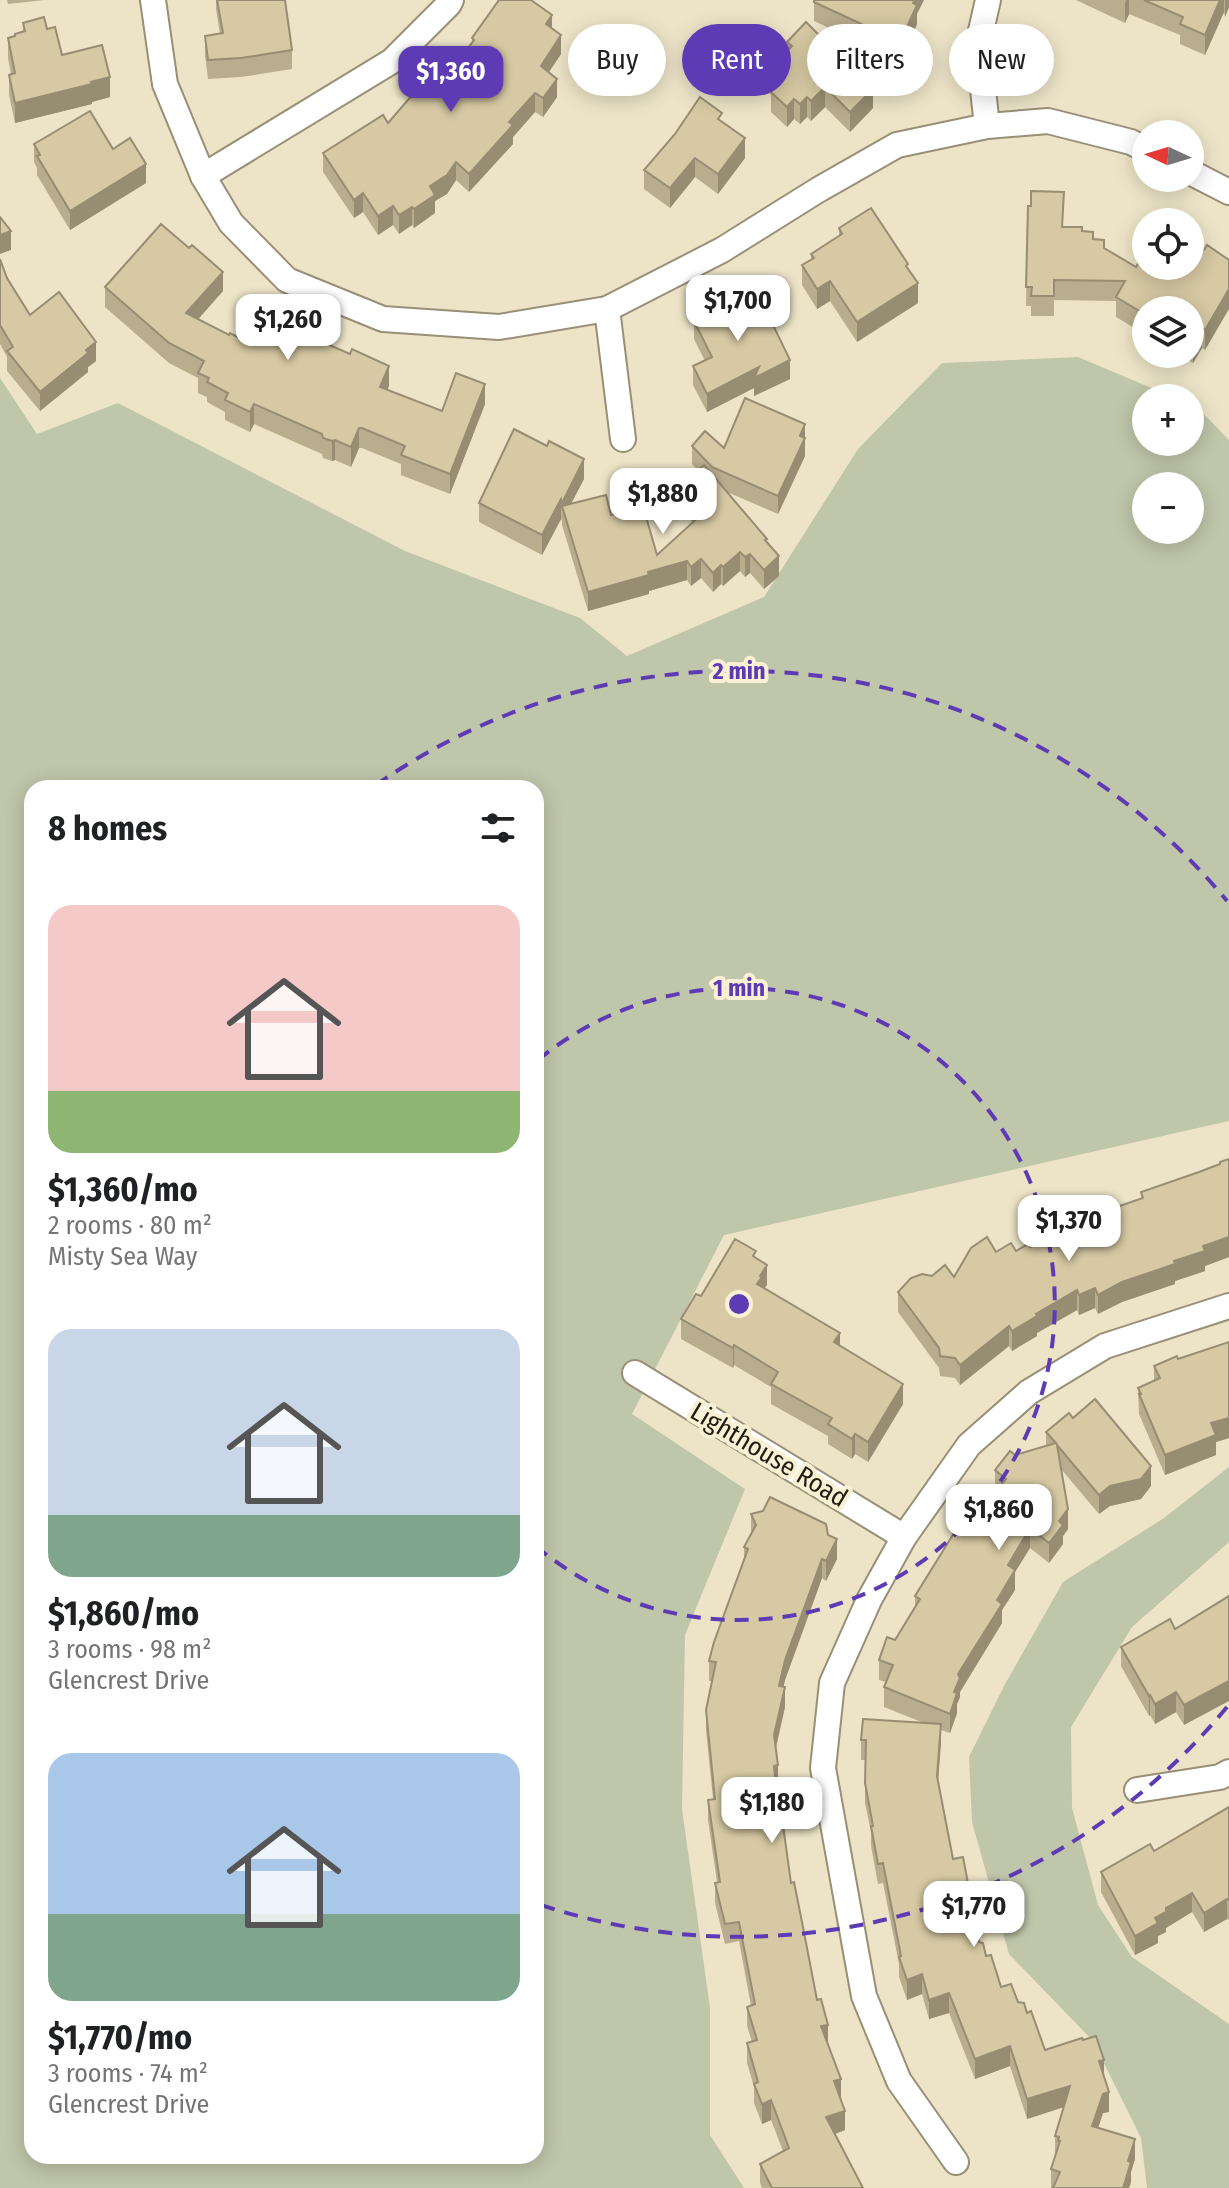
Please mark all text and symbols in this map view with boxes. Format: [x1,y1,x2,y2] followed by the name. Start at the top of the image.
[568,24,666,96] chip: Buy
[682,24,791,96] chip: Rent
[807,24,933,96] chip: Filters
[949,24,1054,96] chip: New
[386,46,516,114] pin: $1,360
[416,56,486,87] text: $1,360
[1132,120,1204,192] north arrow
[1132,120,1204,544] map controls
[1132,208,1204,280] button: locate
[673,275,803,343] pin: $1,700
[704,285,772,316] text: $1,700
[223,294,353,362] pin: $1,260
[1132,296,1204,368] button: layers
[254,304,322,335] text: $1,260
[1132,384,1204,456] button: +
[598,468,728,536] pin: $1,880
[1132,472,1204,544] button: −
[628,478,698,509] text: $1,880
[711,657,766,685] text: 2 min
[476,806,520,850] icon: filters
[48,808,167,849] text: 8 homes
[212,957,356,1101] icon: home
[713,974,765,1002] text: 1 min
[48,1169,198,1210] text: $1,360/mo
[1004,1195,1134,1263] pin: $1,370
[1036,1205,1102,1236] text: $1,370
[48,1210,212,1241] text: 2 rooms · 80 m²
[48,1241,197,1272] text: Misty Sea Way
[725,1290,753,1318] centre of rings
[212,1381,356,1525] icon: home
[685,1396,853,1514] street label: Lighthouse Road
[934,1484,1064,1552] pin: $1,860
[964,1494,1034,1525] text: $1,860
[48,1593,199,1634] text: $1,860/mo
[48,1634,211,1665] text: 3 rooms · 98 m²
[48,1665,209,1696] text: Glencrest Drive
[707,1777,837,1845] pin: $1,180
[739,1787,805,1818] text: $1,180
[212,1805,356,1949] icon: home
[909,1881,1039,1949] pin: $1,770
[941,1891,1007,1922] text: $1,770
[48,2017,192,2058] text: $1,770/mo
[48,2058,208,2089] text: 3 rooms · 74 m²
[48,2089,209,2120] text: Glencrest Drive

